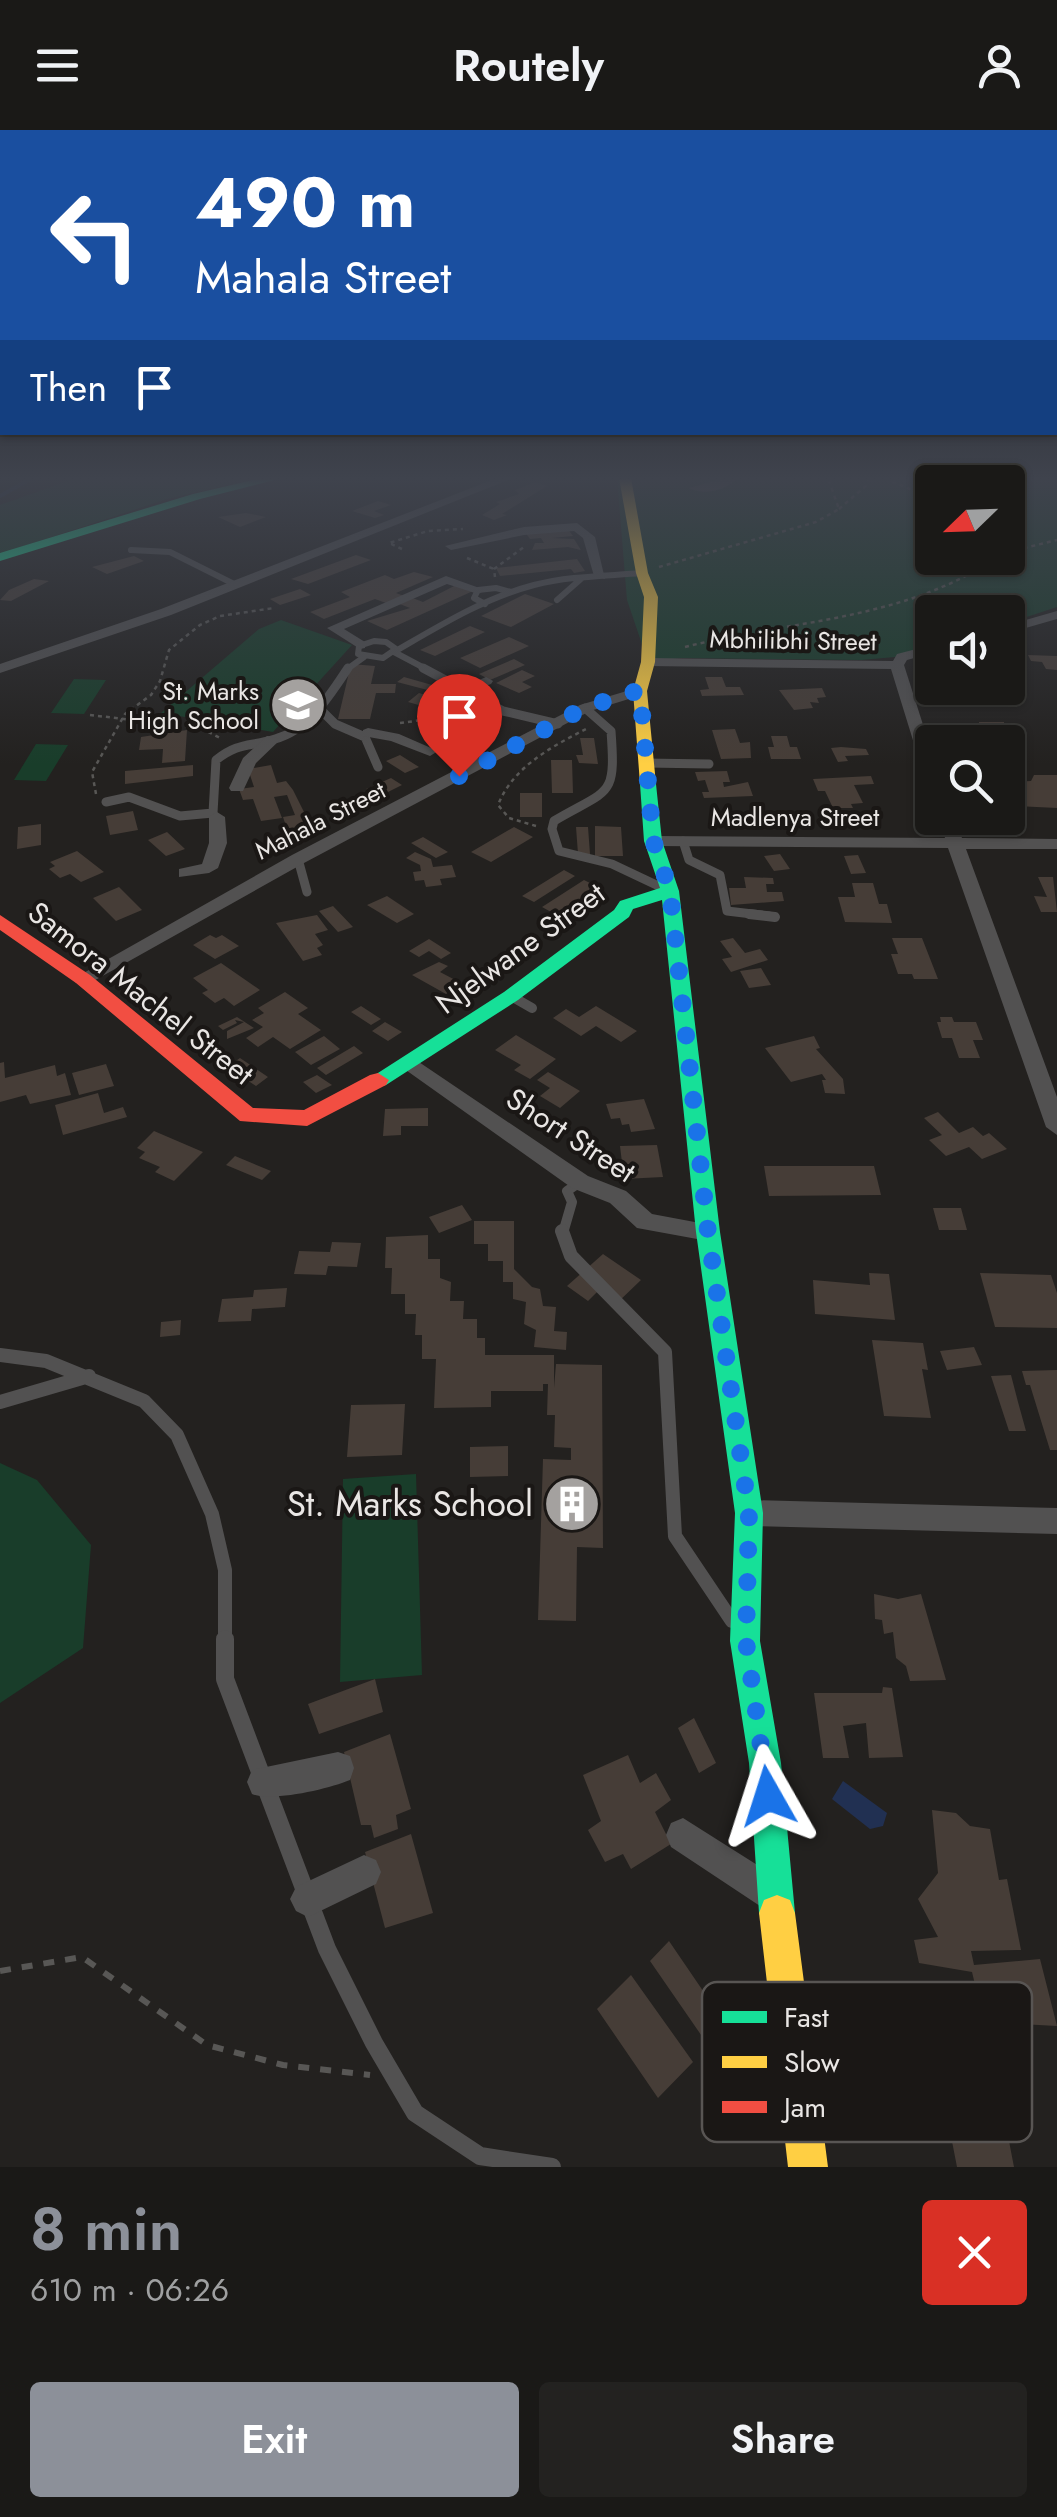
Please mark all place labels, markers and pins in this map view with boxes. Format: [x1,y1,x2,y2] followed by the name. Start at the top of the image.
[128,673,259,738] place label: St. Marks High School
[417,674,502,777] pin
[268,675,328,735] school or university icon: St. Marks High School
[542,1474,602,1534] building icon: St. Marks School
[287,1479,533,1529] place label: St. Marks School

